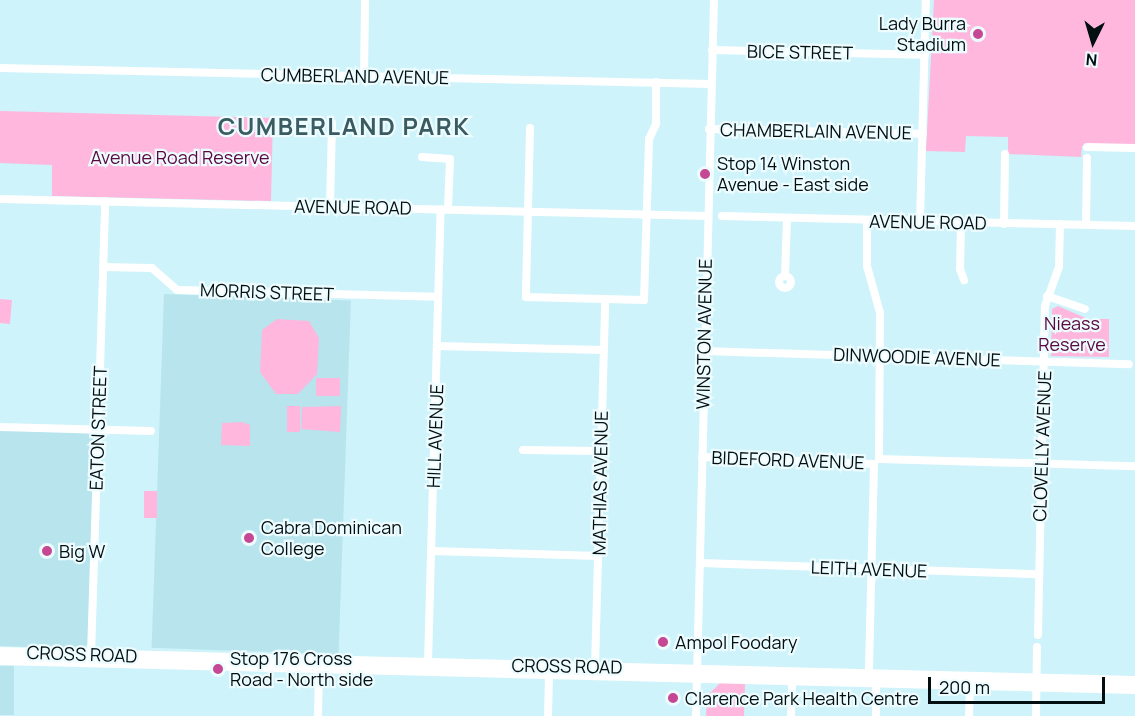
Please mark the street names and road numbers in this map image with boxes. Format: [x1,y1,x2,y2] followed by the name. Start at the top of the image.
[747,40,853,64] street label: BICE STREET
[261,64,449,88] street label: CUMBERLAND AVENUE
[720,119,912,143] street label: CHAMBERLAIN AVENUE
[294,195,412,219] street label: AVENUE ROAD
[869,210,987,234] street label: AVENUE ROAD
[692,259,716,409] street label: WINSTON AVENUE
[200,279,334,305] street label: MORRIS STREET
[833,343,1001,371] street label: DINWOODIE AVENUE
[85,365,111,491] street label: EATON STREET
[1029,370,1055,522] street label: CLOVELLY AVENUE
[422,383,448,489] street label: HILL AVENUE
[588,410,612,556] street label: MATHIAS AVENUE
[711,447,865,473] street label: BIDEFORD AVENUE
[810,556,928,582] street label: LEITH AVENUE
[26,641,138,667] street label: CROSS ROAD
[511,654,623,678] street label: CROSS ROAD

